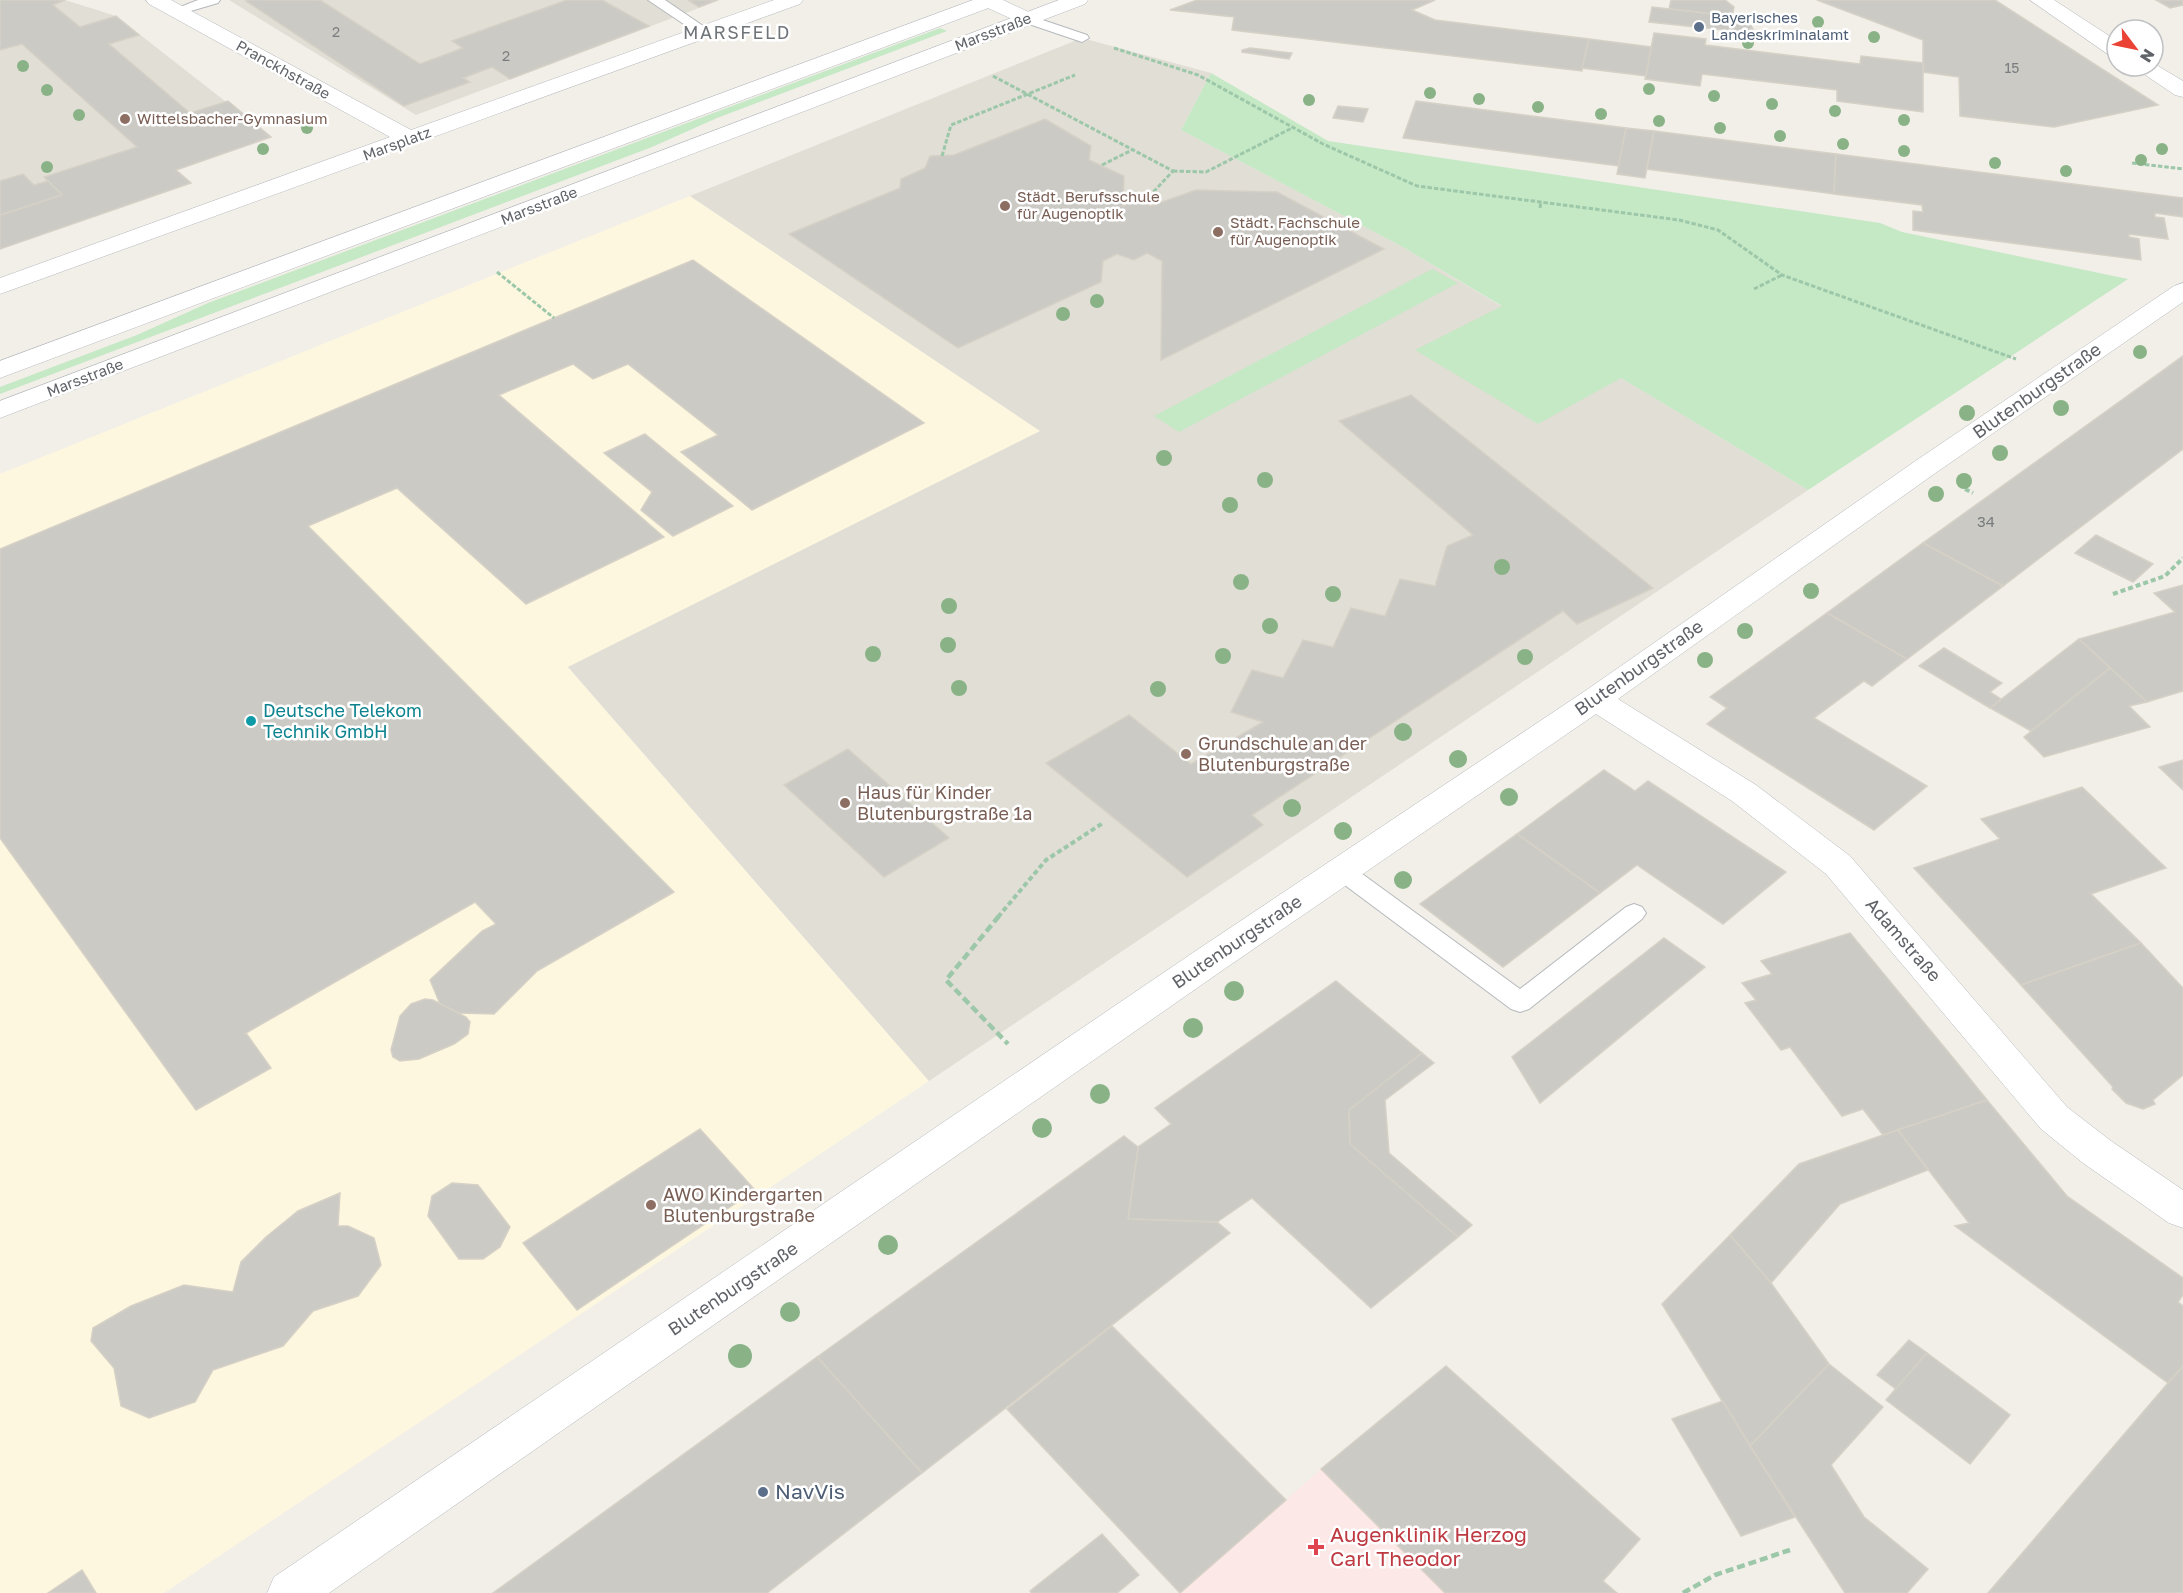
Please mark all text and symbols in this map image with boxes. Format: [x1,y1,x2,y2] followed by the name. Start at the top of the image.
[952,8,1034,54] street label: Marsstraße
[1711,8,1849,43] place label: Bayerisches Landeskriminalamt
[2105,18,2165,78] north arrow
[1692,20,1706,34] marker: Bayerisches Landeskriminalamt
[683,21,791,43] district label: MARSFELD
[332,23,340,40] house number: 2
[233,36,334,103] street label: Pranckhstraße
[2136,45,2159,66] text: N
[502,47,510,64] house number: 2
[2005,59,2019,76] house number: 15
[137,109,327,127] place label: Wittelsbacher-Gymnasium
[118,112,132,126] marker: Wittelsbacher-Gymnasium
[360,122,434,164] street label: Marsplatz
[498,182,580,228] street label: Marsstraße
[1017,187,1160,222] place label: Städt. Berufsschule für Augenoptik
[998,199,1012,213] marker: Städt. Berufsschule für Augenoptik
[1230,213,1360,248] place label: Städt. Fachschule für Augenoptik
[1211,225,1225,239] marker: Städt. Fachschule für Augenoptik
[1968,338,2105,443] street label: Blutenburgstraße
[44,354,126,400] street label: Marsstraße
[1977,512,1995,530] house number: 34
[1570,615,1707,720] street label: Blutenburgstraße
[263,699,422,742] place label: Deutsche Telekom Technik GmbH
[244,714,258,728] marker: Deutsche Telekom Technik GmbH
[1198,732,1367,775] place label: Grundschule an der Blutenburgstraße
[1179,747,1193,761] marker: Grundschule an der Blutenburgstraße
[857,781,1032,824] place label: Haus für Kinder Blutenburgstraße 1a
[838,796,852,810] marker: Haus für Kinder Blutenburgstraße 1a
[1167,890,1306,993] street label: Blutenburgstraße
[1861,893,1946,986] street label: Adamstraße
[663,1183,823,1226] place label: AWO Kindergarten Blutenburgstraße
[644,1198,658,1212] marker: AWO Kindergarten Blutenburgstraße
[663,1237,802,1340] street label: Blutenburgstraße
[775,1478,845,1504] place label: NavVis
[756,1485,770,1499] marker: NavVis
[1330,1521,1527,1571] place label: Augenklinik Herzog Carl Theodor
[1307,1538,1325,1556] marker: Augenklinik Herzog Carl Theodor

